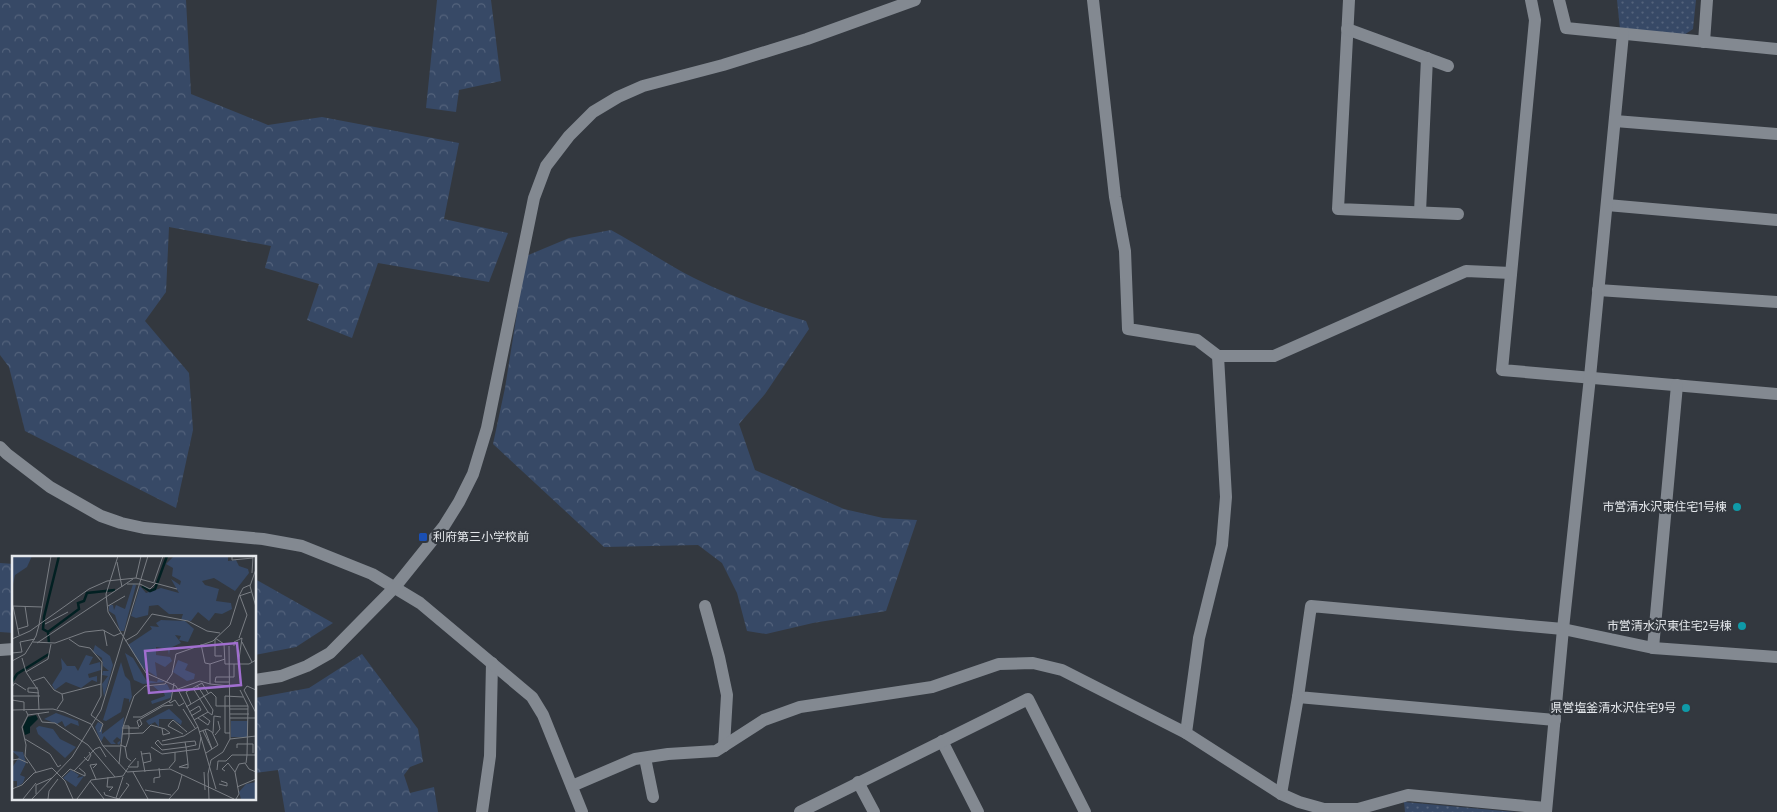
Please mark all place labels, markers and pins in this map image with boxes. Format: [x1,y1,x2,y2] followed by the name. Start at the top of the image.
[1602,500,1727,514] place label: 市営清水沢東住宅1号棟
[1731,501,1743,513] marker: 市営清水沢東住宅1号棟
[433,530,529,544] place label: 利府第三小学校前
[417,531,429,543] marker: 利府第三小学校前
[1607,619,1732,633] place label: 市営清水沢東住宅2号棟
[1736,620,1748,632] marker: 市営清水沢東住宅2号棟
[1550,701,1676,715] place label: 県営塩釜清水沢住宅9号
[1680,702,1692,714] marker: 県営塩釜清水沢住宅9号

